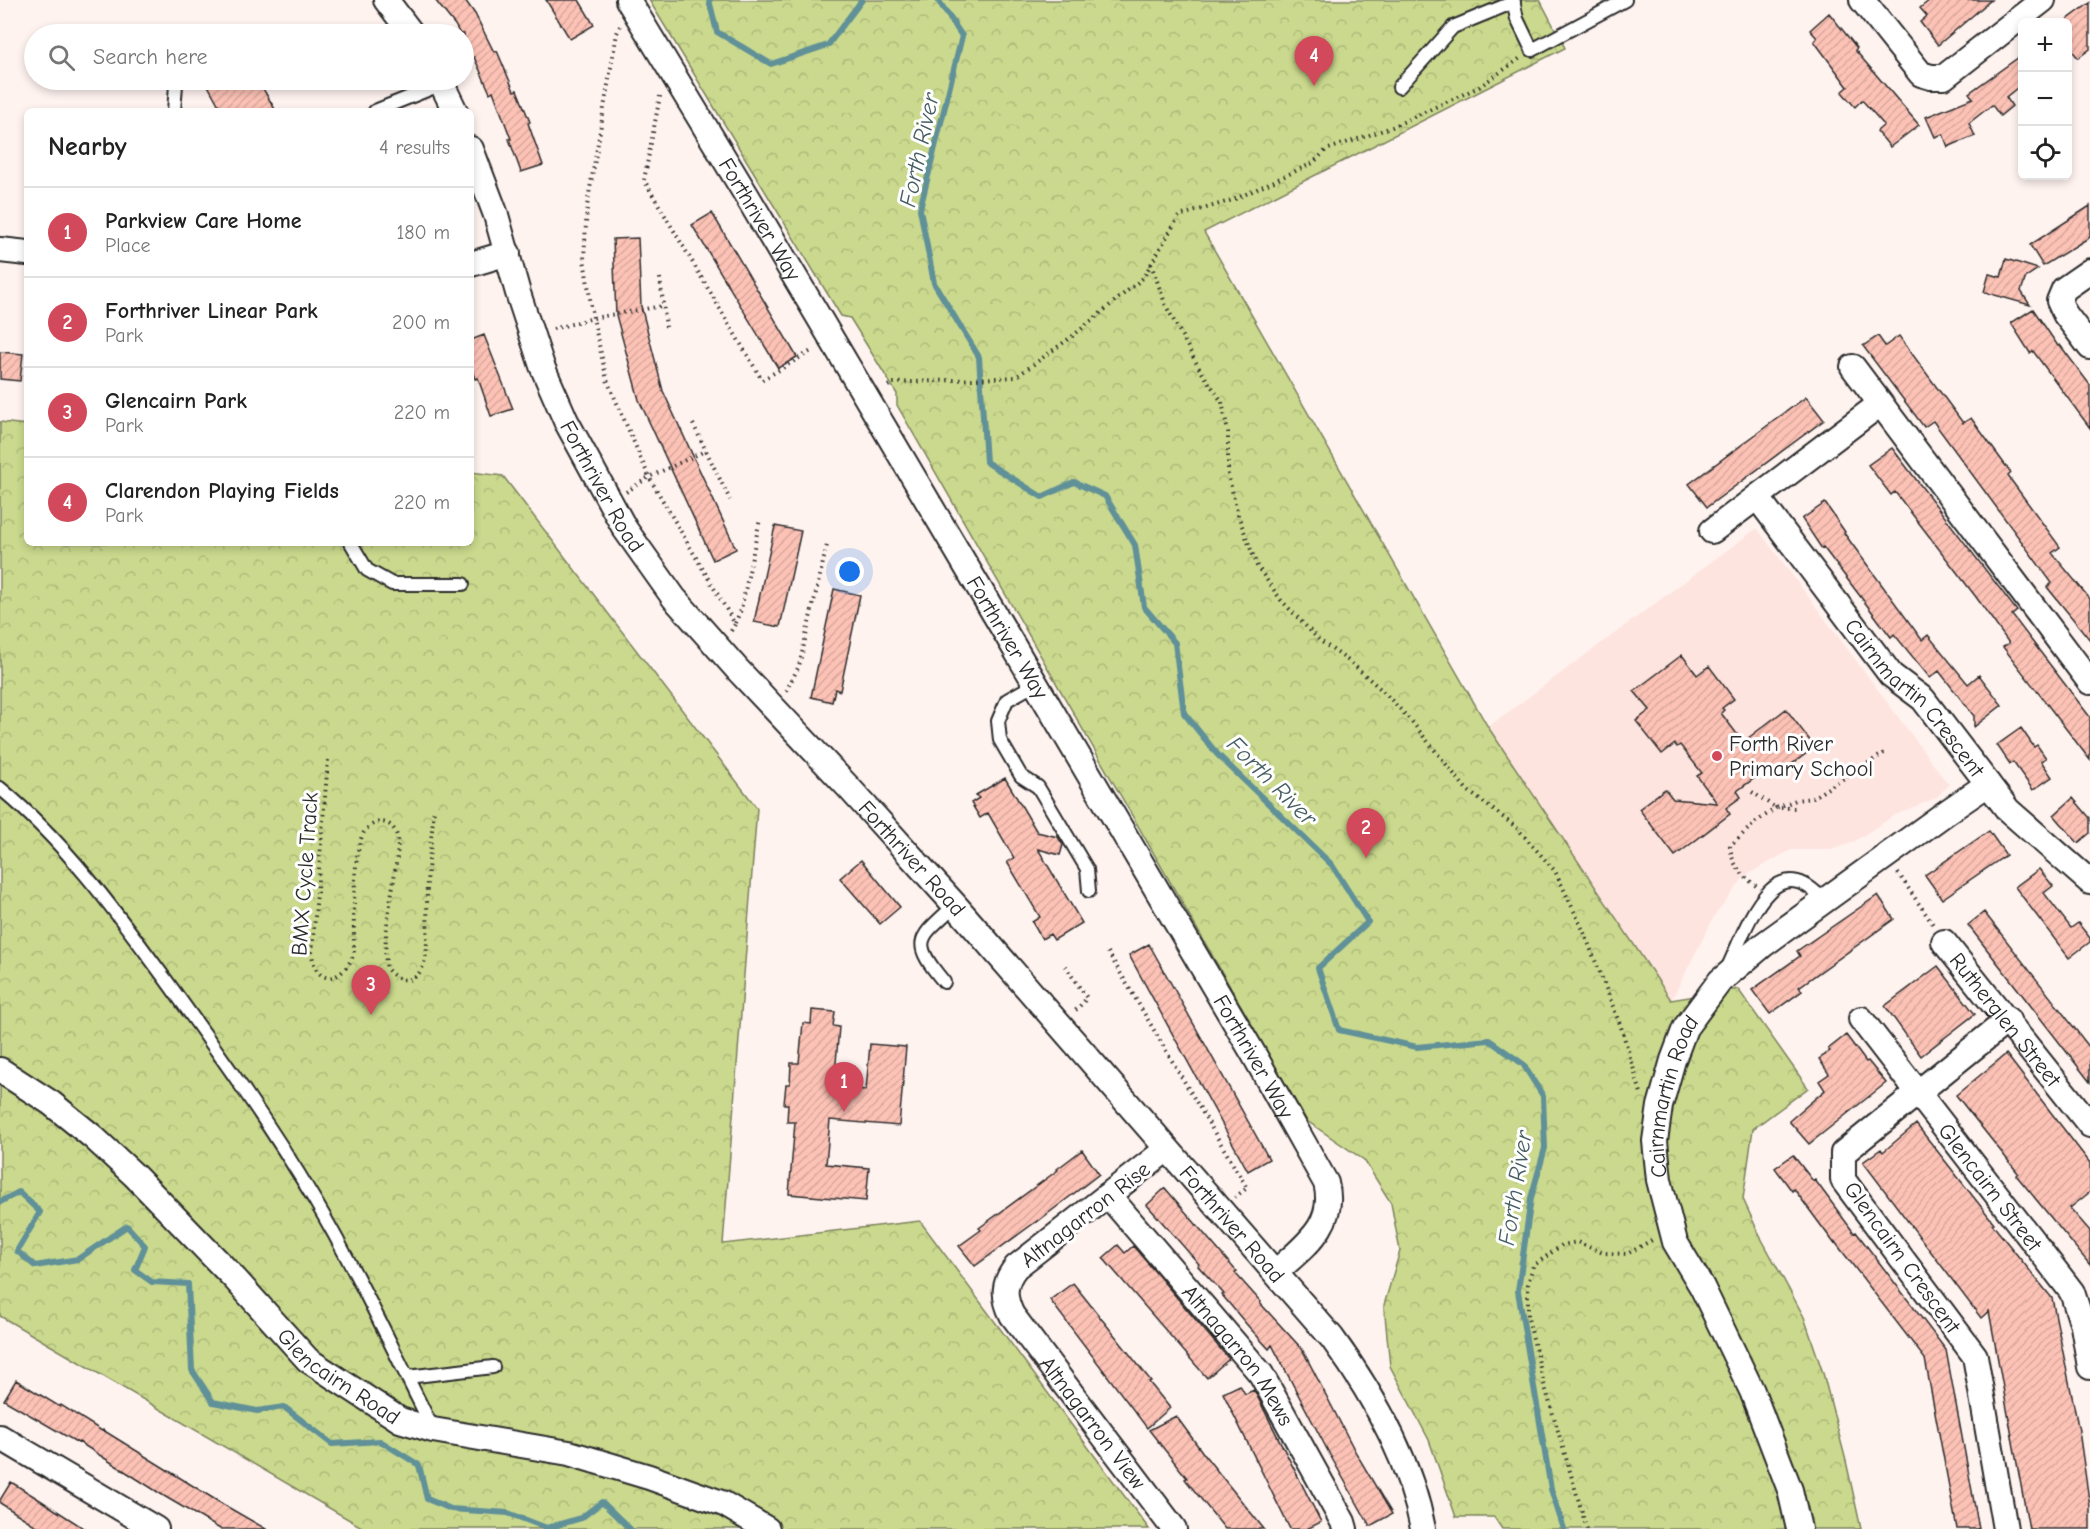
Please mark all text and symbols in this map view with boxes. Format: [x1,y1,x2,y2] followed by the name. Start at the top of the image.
[2018,18,2072,180] map controls
[2018,18,2072,72] button: +
[24,24,474,90] search box
[1294,36,1334,86] pin: 4
[45,41,78,74] icon: search
[93,44,208,70] text: Search here
[2018,72,2072,126] button: −
[893,89,945,210] water label: Forth River
[2018,126,2072,180] button: locate
[48,132,127,162] text: Nearby
[379,136,450,159] text: 4 results
[713,153,806,286] street label: Forthriver Way
[105,208,302,234] text: Parkview Care Home
[64,221,71,244] text: 1
[396,221,450,244] text: 180 m
[105,234,151,257] text: Place
[105,298,318,324] text: Forthriver Linear Park
[63,311,72,334] text: 2
[392,311,450,334] text: 200 m
[105,324,143,347] text: Park
[105,388,247,414] text: Glencairn Park
[63,401,72,424] text: 3
[394,401,450,424] text: 220 m
[105,414,143,437] text: Park
[554,416,649,557] street label: Forthriver Road
[105,478,339,504] text: Clarendon Playing Fields
[63,491,72,514] text: 4
[394,491,450,514] text: 220 m
[105,504,143,527] text: Park
[835,557,864,586] your location
[961,572,1054,704] street label: Forthriver Way
[1839,614,1990,783] street label: Cairnmartin Crescent
[1221,730,1324,833] water label: Forth River
[1729,731,1873,782] place label: Forth River Primary School
[1710,749,1724,763] marker: Forth River Primary School
[286,791,324,957] street label: BMX Cycle Track
[853,795,971,922] street label: Forthriver Road
[1346,808,1386,858] pin: 2
[1944,948,2067,1093] street label: Rutherglen Street
[352,966,391,1015] pin: 3
[1208,990,1299,1123] street label: Forthriver Way
[1643,1010,1704,1179] street label: Cairnmartin Road
[824,1062,864,1112] pin: 1
[1932,1118,2048,1257] street label: Glencairn Street
[1492,1127,1538,1247] water label: Forth River
[1016,1156,1155,1273] street label: Altnagarron Rise
[1174,1160,1290,1288] street label: Forthriver Road
[1838,1177,1966,1339] street label: Glencairn Crescent
[1176,1280,1299,1430] street label: Altnagarron Mews
[272,1323,405,1430] street label: Glencairn Road
[1034,1352,1151,1495] street label: Altnagarron View

